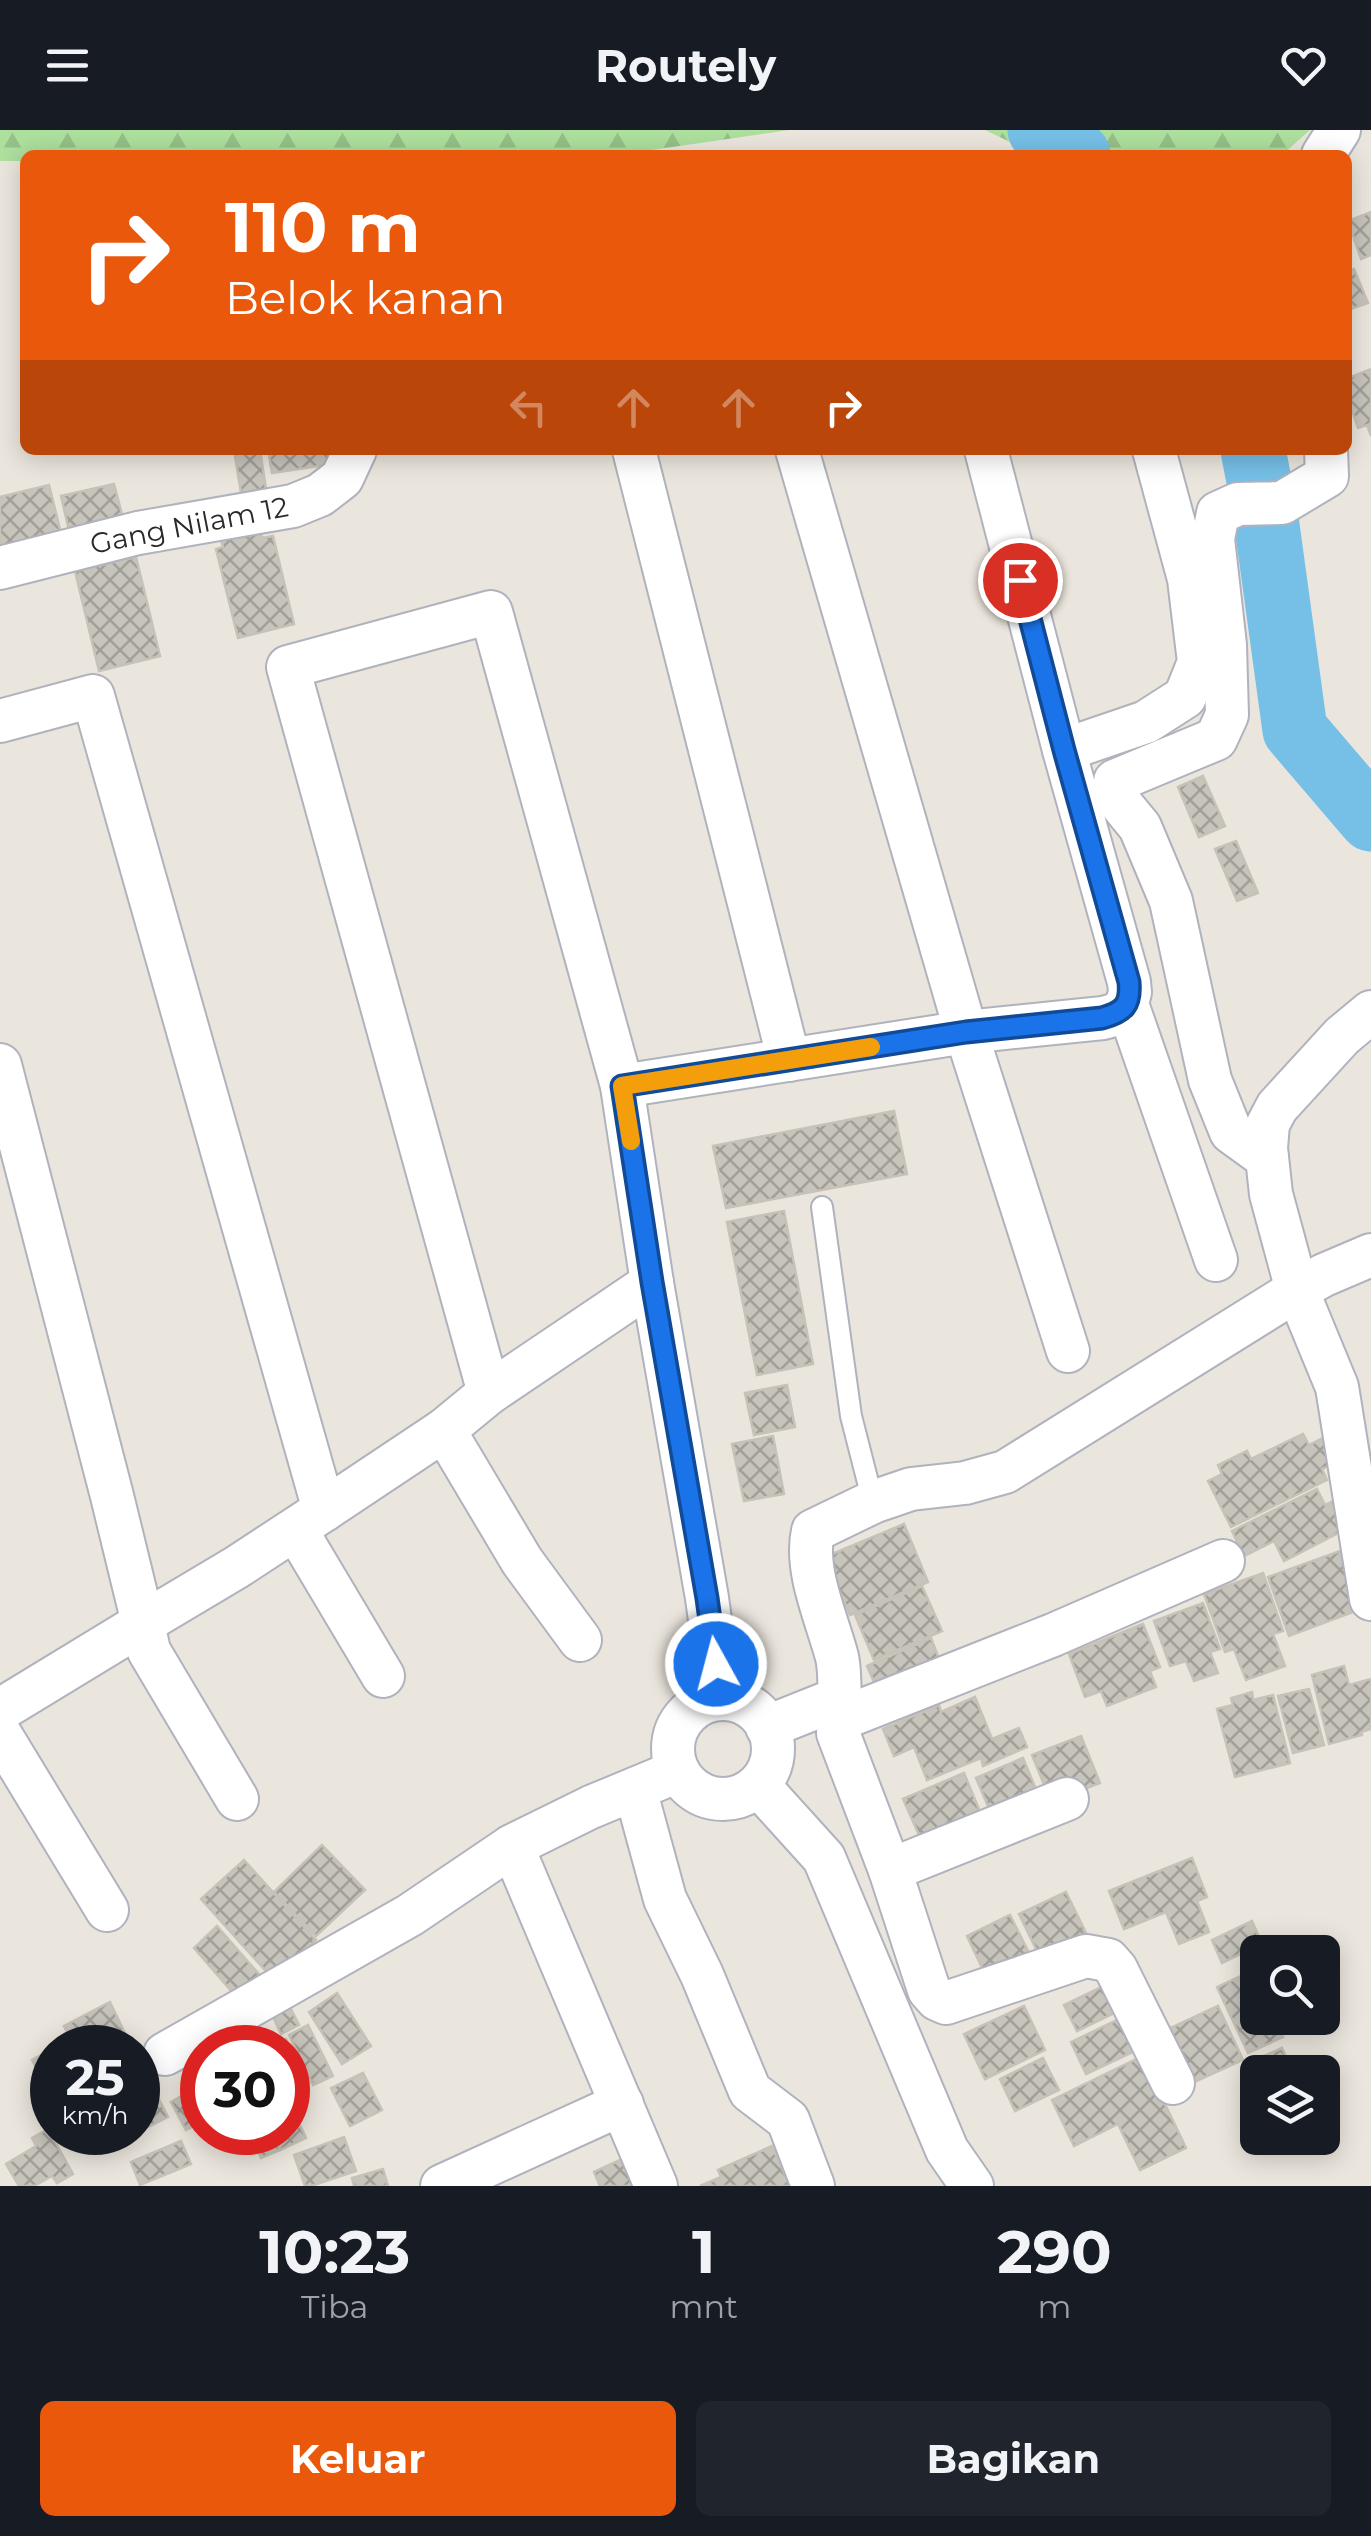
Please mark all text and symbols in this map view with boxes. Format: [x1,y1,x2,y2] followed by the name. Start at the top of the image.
[40,38,95,93] icon: menu
[595,38,776,93] text: Routely
[1276,38,1331,93] icon: heart
[225,184,421,270] text: 110 m
[60,190,190,320] icon: right
[225,270,506,325] text: Belok kanan
[501,380,556,435] icon: left
[606,380,661,435] icon: ahead
[711,380,766,435] icon: ahead
[816,380,871,435] icon: right
[87,489,291,561] street label: Gang Nilam 12
[978,538,1063,623] pin
[993,553,1048,608] icon: arrive
[664,1612,768,1716] position arrow
[1240,1935,1340,2155] map controls
[1240,1935,1340,2035] button: search
[180,2025,310,2155] speed limit sign: 30
[65,2047,125,2108] text: 25
[1240,2055,1340,2155] button: layers
[62,2100,128,2130] text: km/h
[259,2215,410,2288] text: 10:23
[692,2215,716,2288] text: 1
[997,2215,1112,2288] text: 290
[301,2287,368,2326] text: Tiba
[669,2287,738,2326] text: mnt
[1038,2287,1071,2326] text: m
[40,2401,676,2516] button: Keluar
[696,2401,1331,2516] button: Bagikan

